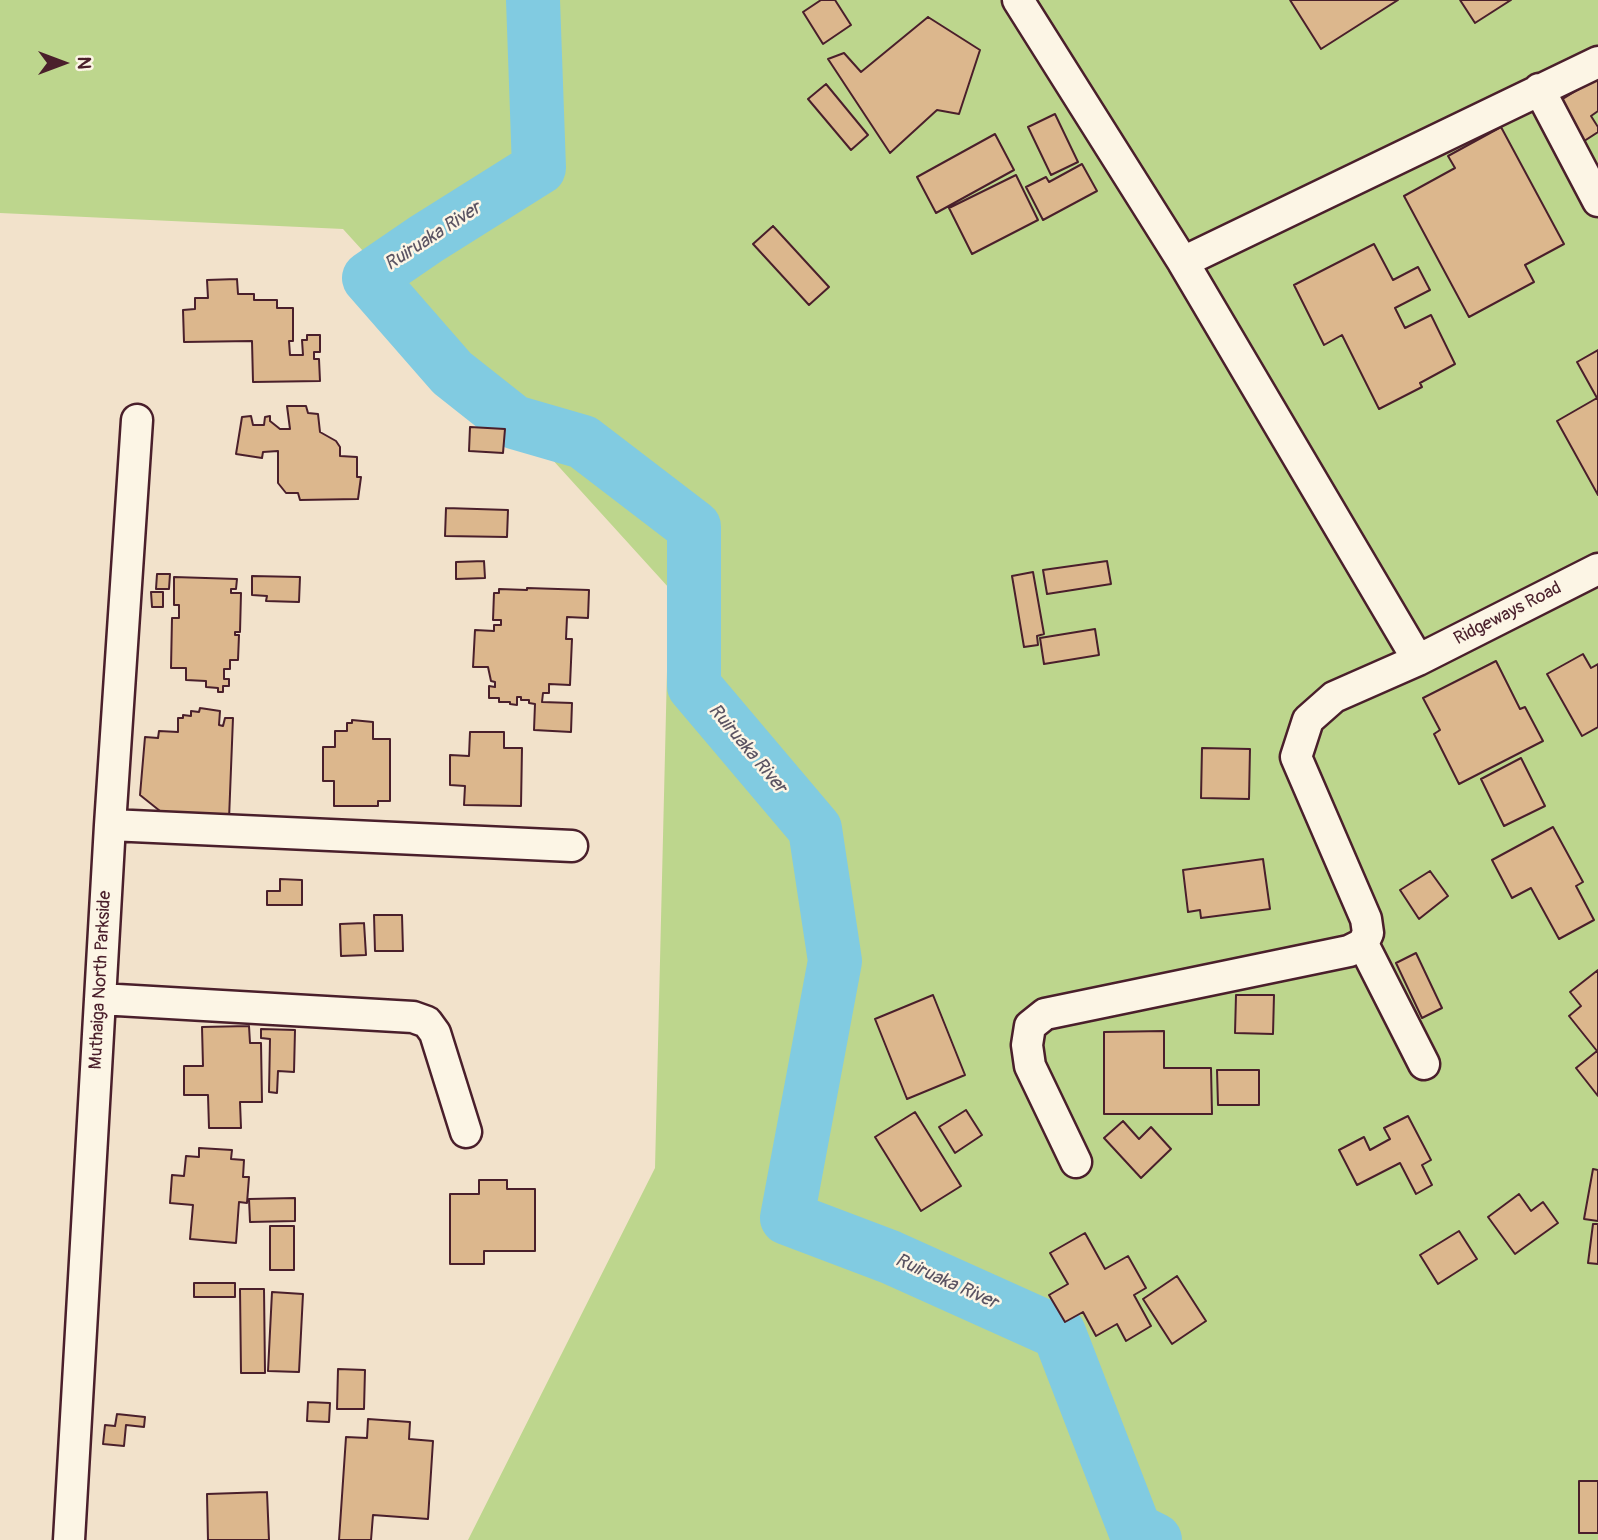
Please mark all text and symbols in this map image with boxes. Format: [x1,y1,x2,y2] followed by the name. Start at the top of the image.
[28,28,98,98] north arrow
[72,57,96,69] text: N
[381,198,485,276] water label: Ruiruaka River
[1451,578,1565,650] street label: Ridgeways Road
[703,700,791,798] water label: Ruiruaka River
[86,890,116,1070] street label: Muthaiga North Parkside
[891,1249,1001,1315] water label: Ruiruaka River

